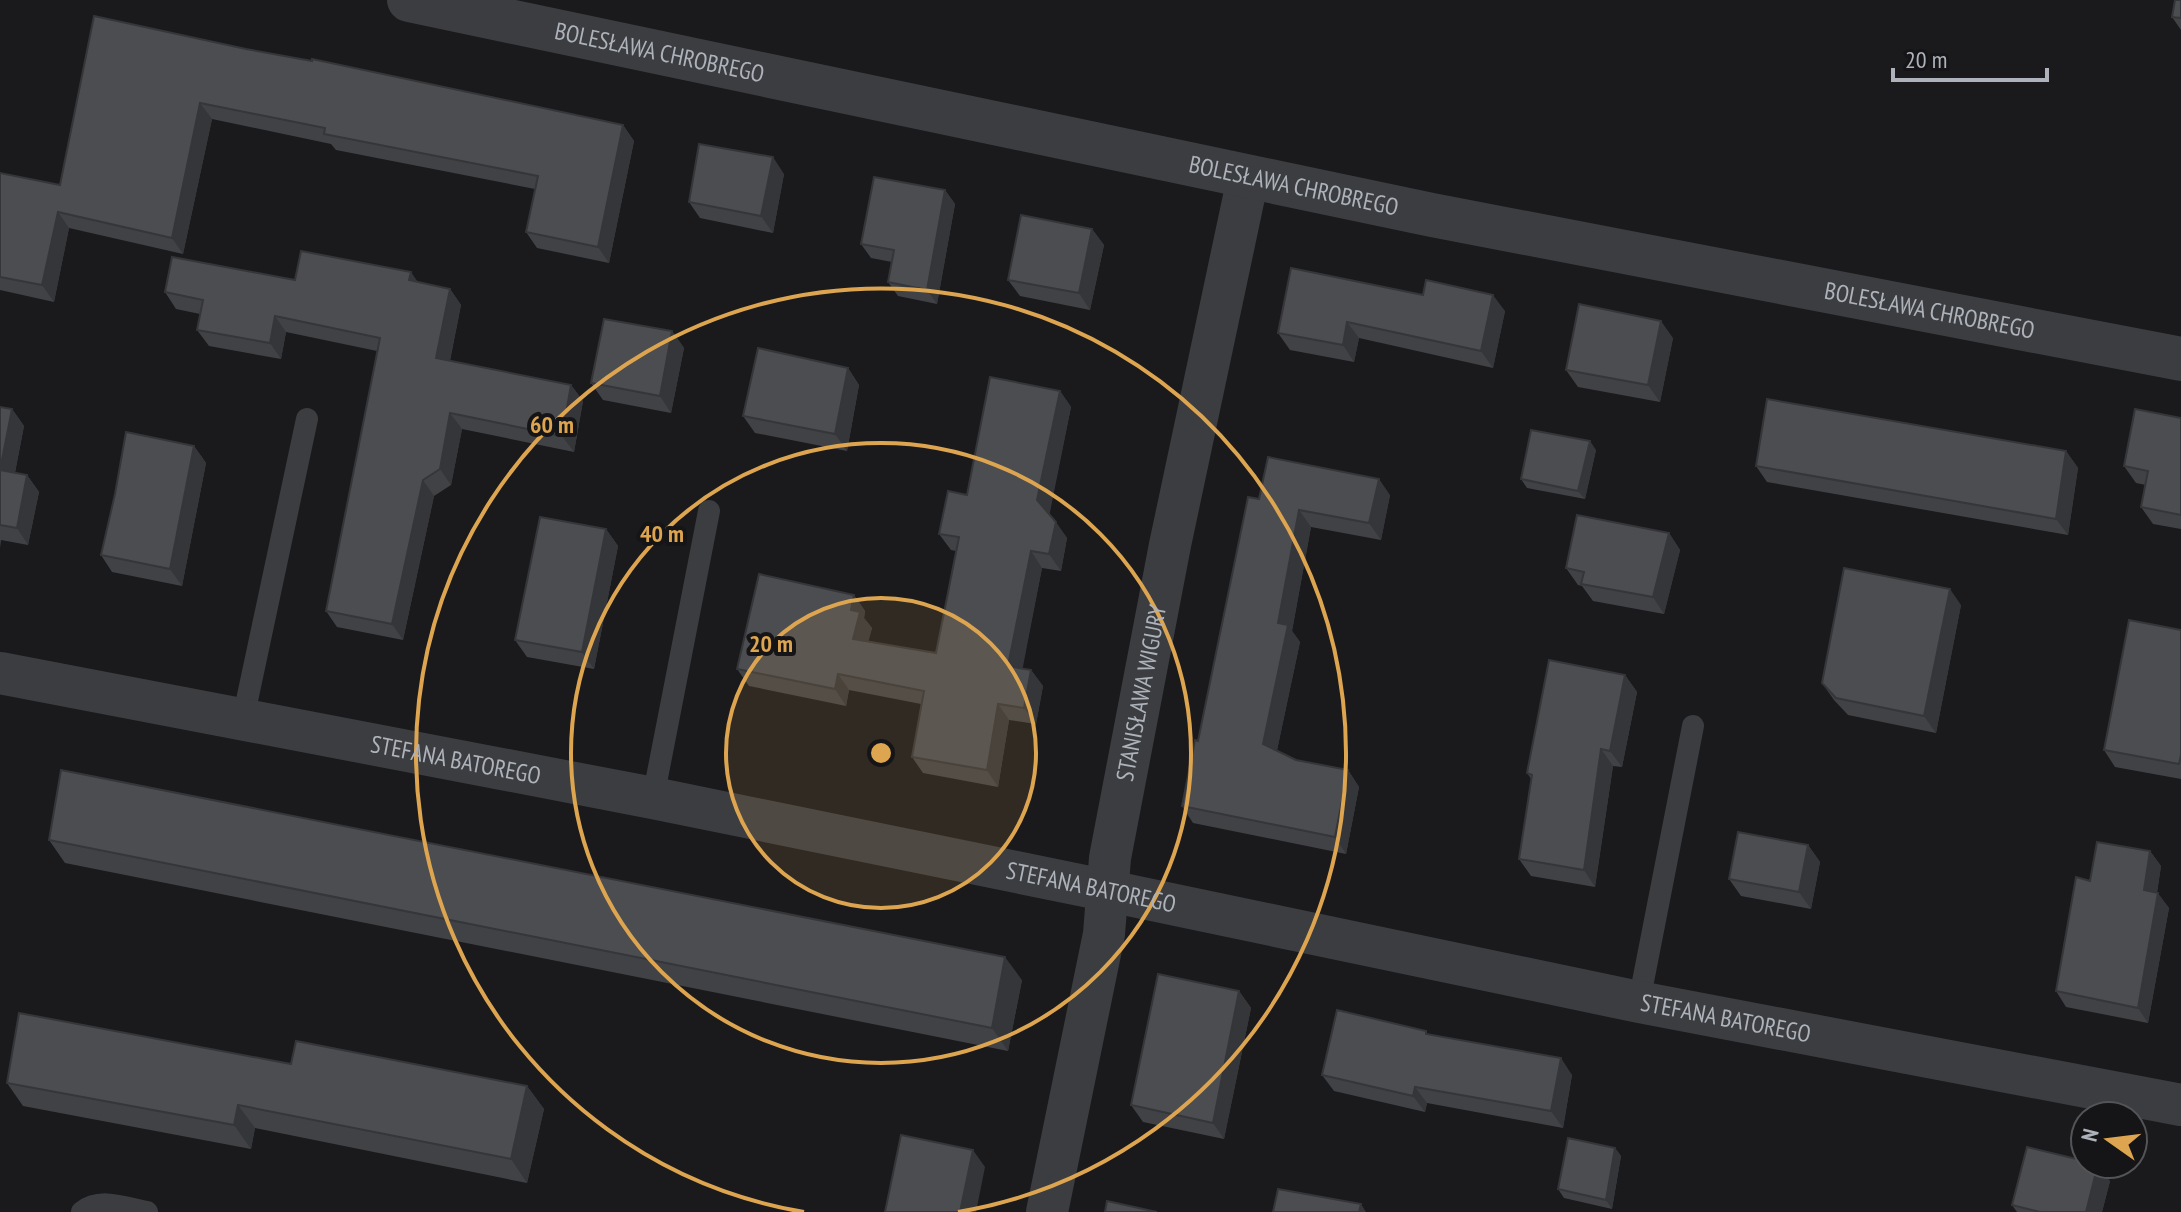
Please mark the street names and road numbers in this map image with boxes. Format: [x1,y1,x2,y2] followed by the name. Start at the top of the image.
[552,15,767,89] street label: BOLESŁAWA CHROBREGO
[1186,148,1401,223] street label: BOLESŁAWA CHROBREGO
[1822,275,2037,346] street label: BOLESŁAWA CHROBREGO
[1109,602,1173,784] street label: STANISŁAWA WIGURY
[368,728,543,791] street label: STEFANA BATOREGO
[1004,854,1179,920] street label: STEFANA BATOREGO
[1638,987,1813,1049] street label: STEFANA BATOREGO

